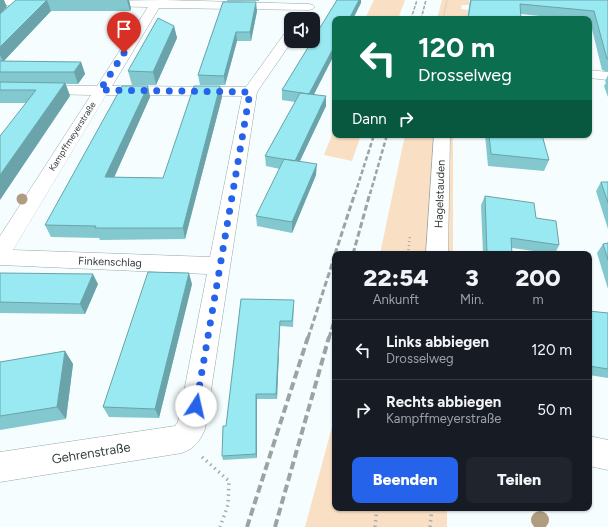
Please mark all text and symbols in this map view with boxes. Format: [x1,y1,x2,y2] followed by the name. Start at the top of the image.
[107,12,141,53] pin
[284,12,320,48] map controls
[284,12,320,48] button: sound
[113,18,135,40] icon: arrive
[418,30,495,64] text: 120 m
[352,32,404,84] icon: left
[418,64,512,86] text: Drosselweg
[46,99,98,173] street label: Kampffmeyerstraße
[395,108,417,130] icon: right
[352,110,387,128] text: Dann
[432,160,448,228] street label: Hagelstauden
[78,254,142,270] street label: Finkenschlag
[363,263,429,292] text: 22:54
[465,263,479,292] text: 3
[515,263,561,292] text: 200
[373,292,419,307] text: Ankunft
[460,292,484,307] text: Min.
[532,292,543,307] text: m
[386,333,489,351] text: Links abbiegen
[352,339,374,361] icon: left
[531,341,572,359] text: 120 m
[386,351,454,366] text: Drosselweg
[175,385,217,427] position arrow
[386,393,501,411] text: Rechts abbiegen
[352,399,374,421] icon: right
[537,401,572,419] text: 50 m
[386,411,501,426] text: Kampffmeyerstraße
[51,439,131,467] street label: Gehrenstraße
[352,457,458,503] button: Beenden
[466,457,572,503] button: Teilen

